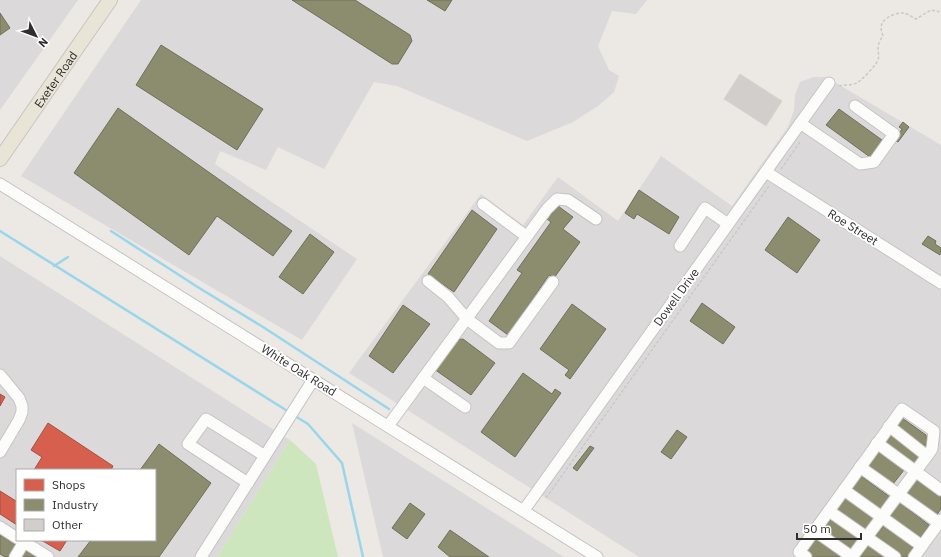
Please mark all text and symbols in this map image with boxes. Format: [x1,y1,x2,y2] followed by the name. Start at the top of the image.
[16,16,56,56] north arrow
[36,35,51,50] text: N
[30,48,80,110] street label: Exeter Road
[825,206,881,248] street label: Roe Street
[650,265,702,329] street label: Dowell Drive
[259,341,339,399] street label: White Oak Road
[16,469,156,541] legend
[52,477,85,492] text: Shops
[52,497,98,512] text: Industry
[797,515,861,541] scale bar
[52,517,83,532] text: Other
[803,521,831,536] text: 50 m

